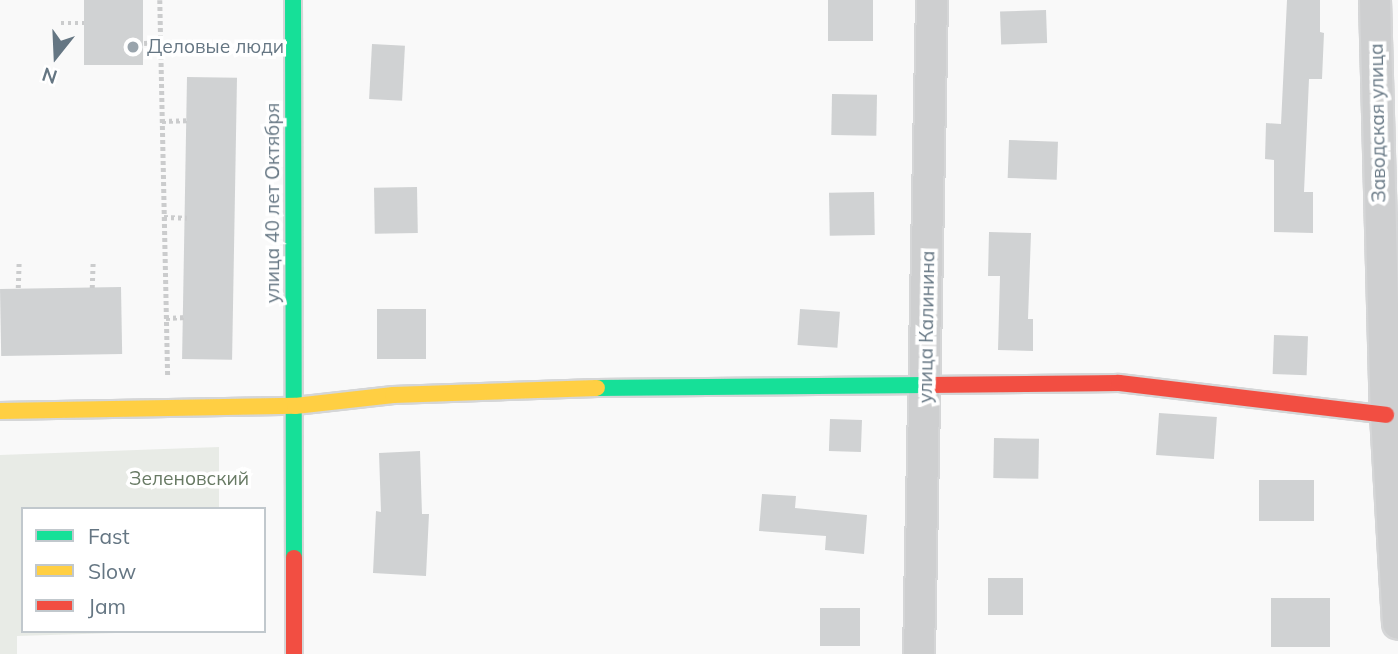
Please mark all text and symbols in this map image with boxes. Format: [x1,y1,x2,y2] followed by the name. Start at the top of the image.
[21,21,91,91] north arrow
[147,36,284,58] place label: Деловые люди
[125,39,141,55] marker: Деловые люди
[1365,43,1391,203] street label: Заводская улица
[39,62,60,90] text: N
[262,103,284,303] street label: улица 40 лет Октября
[914,251,940,403] street label: улица Калинина
[129,468,249,490] park label: Зеленовский
[21,507,266,633] legend
[88,523,130,549] text: Fast
[88,558,136,584] text: Slow
[88,593,126,619] text: Jam

